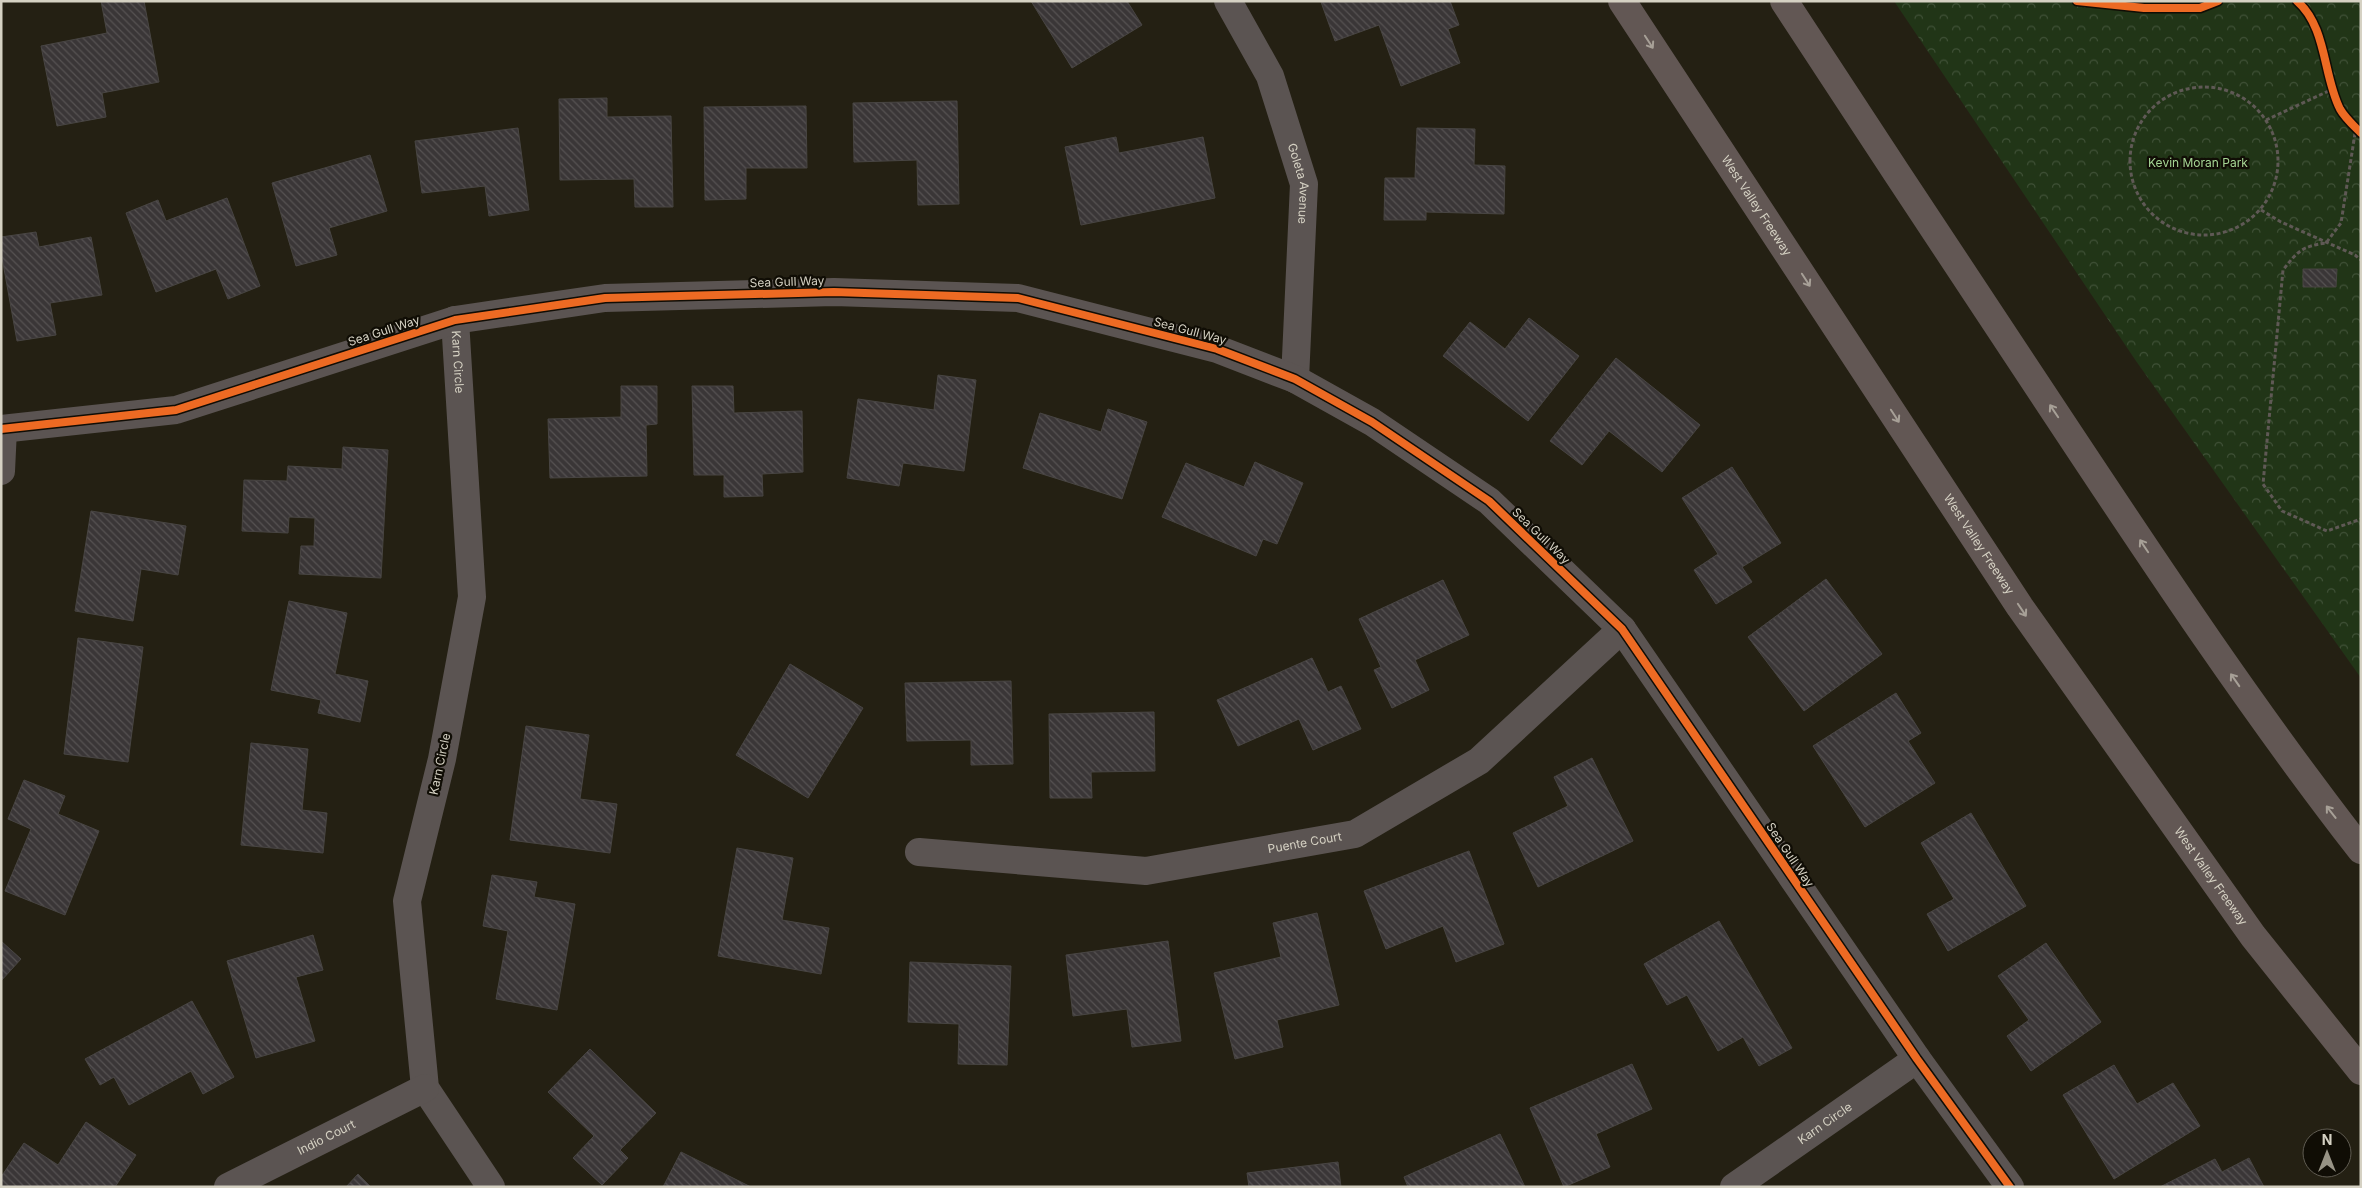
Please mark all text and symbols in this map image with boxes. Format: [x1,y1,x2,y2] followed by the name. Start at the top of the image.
[1644,35,1654,49] one-way arrow
[1285,141,1312,224] street label: Goleta Avenue
[1719,153,1795,259] street label: West Valley Freeway
[2148,155,2248,170] park label: Kevin Moran Park
[749,273,825,290] street label: Sea Gull Way
[1801,273,1811,287] one-way arrow
[346,312,422,349] street label: Sea Gull Way
[1152,314,1228,347] street label: Sea Gull Way
[449,330,467,394] street label: Karn Circle
[2048,404,2058,418] one-way arrow
[1890,408,1900,422] one-way arrow
[1941,491,2018,597] street label: West Valley Freeway
[1509,504,1574,567] street label: Sea Gull Way
[2139,539,2149,553] one-way arrow
[2017,603,2028,617] one-way arrow
[2230,674,2240,688] one-way arrow
[426,732,453,796] street label: Karn Circle
[2326,805,2337,818] one-way arrow
[1763,820,1818,890] street label: Sea Gull Way
[2171,824,2251,928] street label: West Valley Freeway
[1267,828,1343,856] street label: Puente Court
[1795,1099,1855,1147] street label: Karn Circle
[295,1116,358,1158] street label: Indio Court
[2302,1128,2352,1178] north arrow
[2322,1131,2332,1148] text: N

